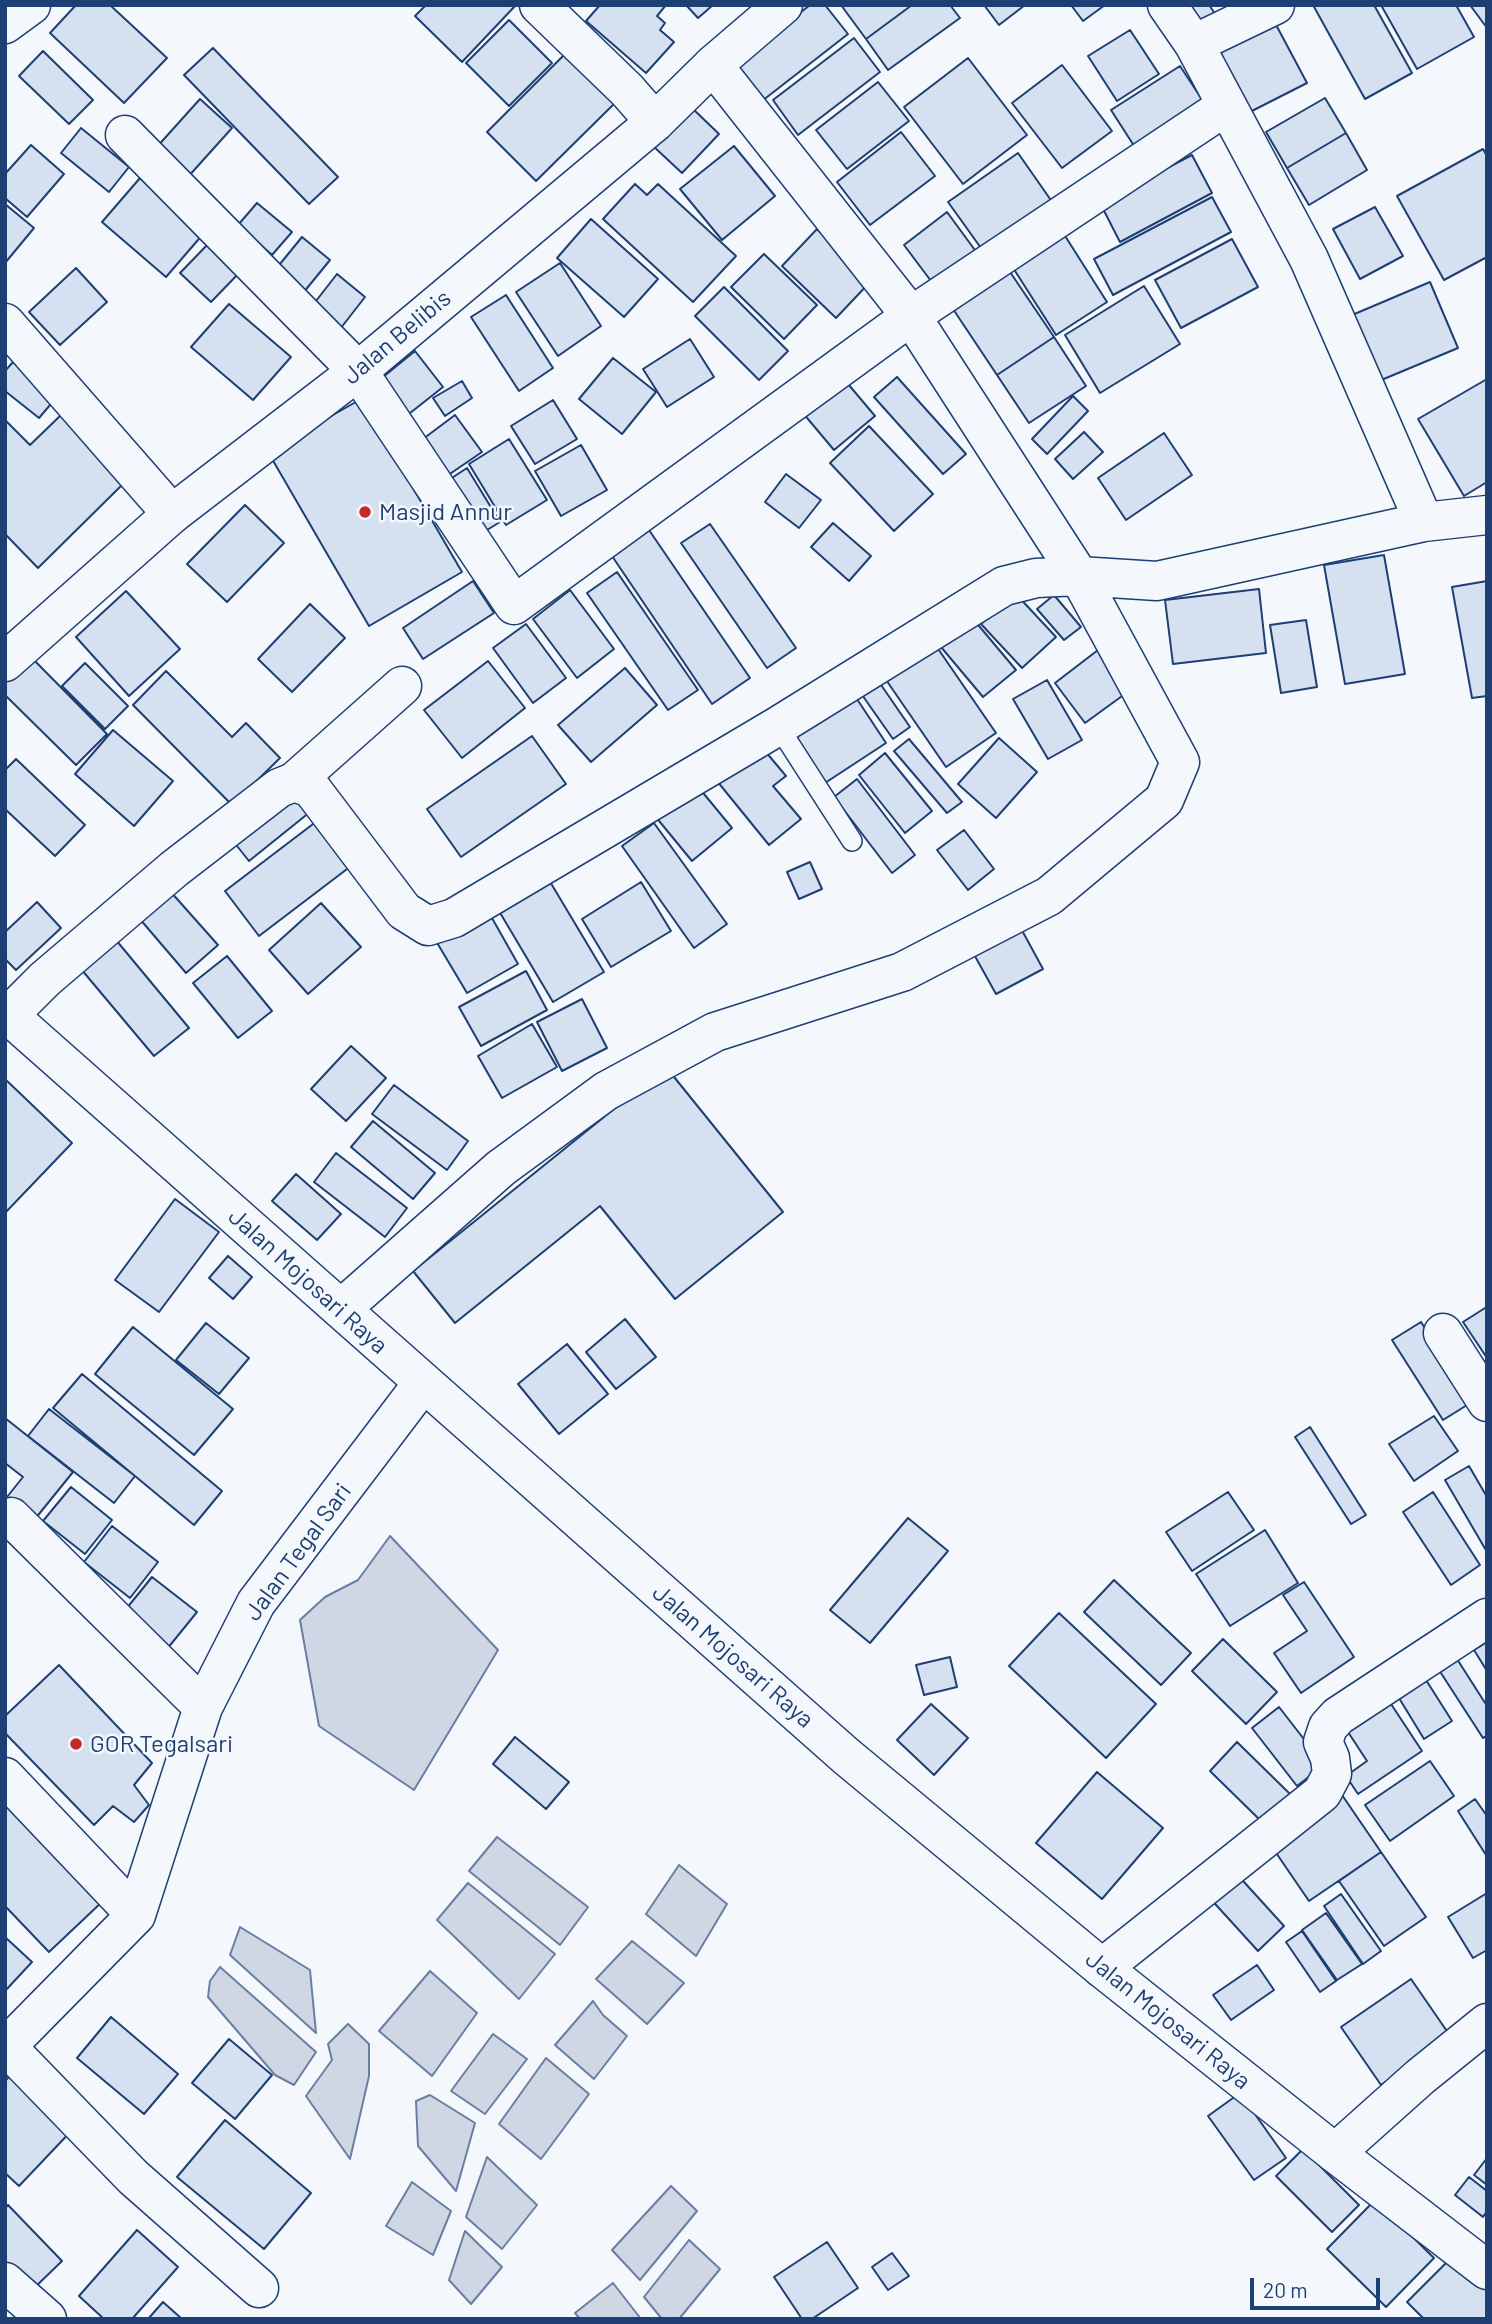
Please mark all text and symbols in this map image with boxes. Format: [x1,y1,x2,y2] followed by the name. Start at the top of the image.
[337,284,457,390] street label: Jalan Belibis
[379,498,512,526] place label: Masjid Annur
[357,504,373,520] marker: Masjid Annur
[223,1202,393,1360] street label: Jalan Mojosari Raya
[238,1478,358,1626] street label: Jalan Tegal Sari
[647,1578,819,1734] street label: Jalan Mojosari Raya
[90,1730,233,1758] place label: GOR Tegalsari
[68,1736,84,1752] marker: GOR Tegalsari
[1080,1945,1256,2095] street label: Jalan Mojosari Raya
[1254,2264,1384,2308] scale bar
[1263,2277,1308,2302] text: 20 m

